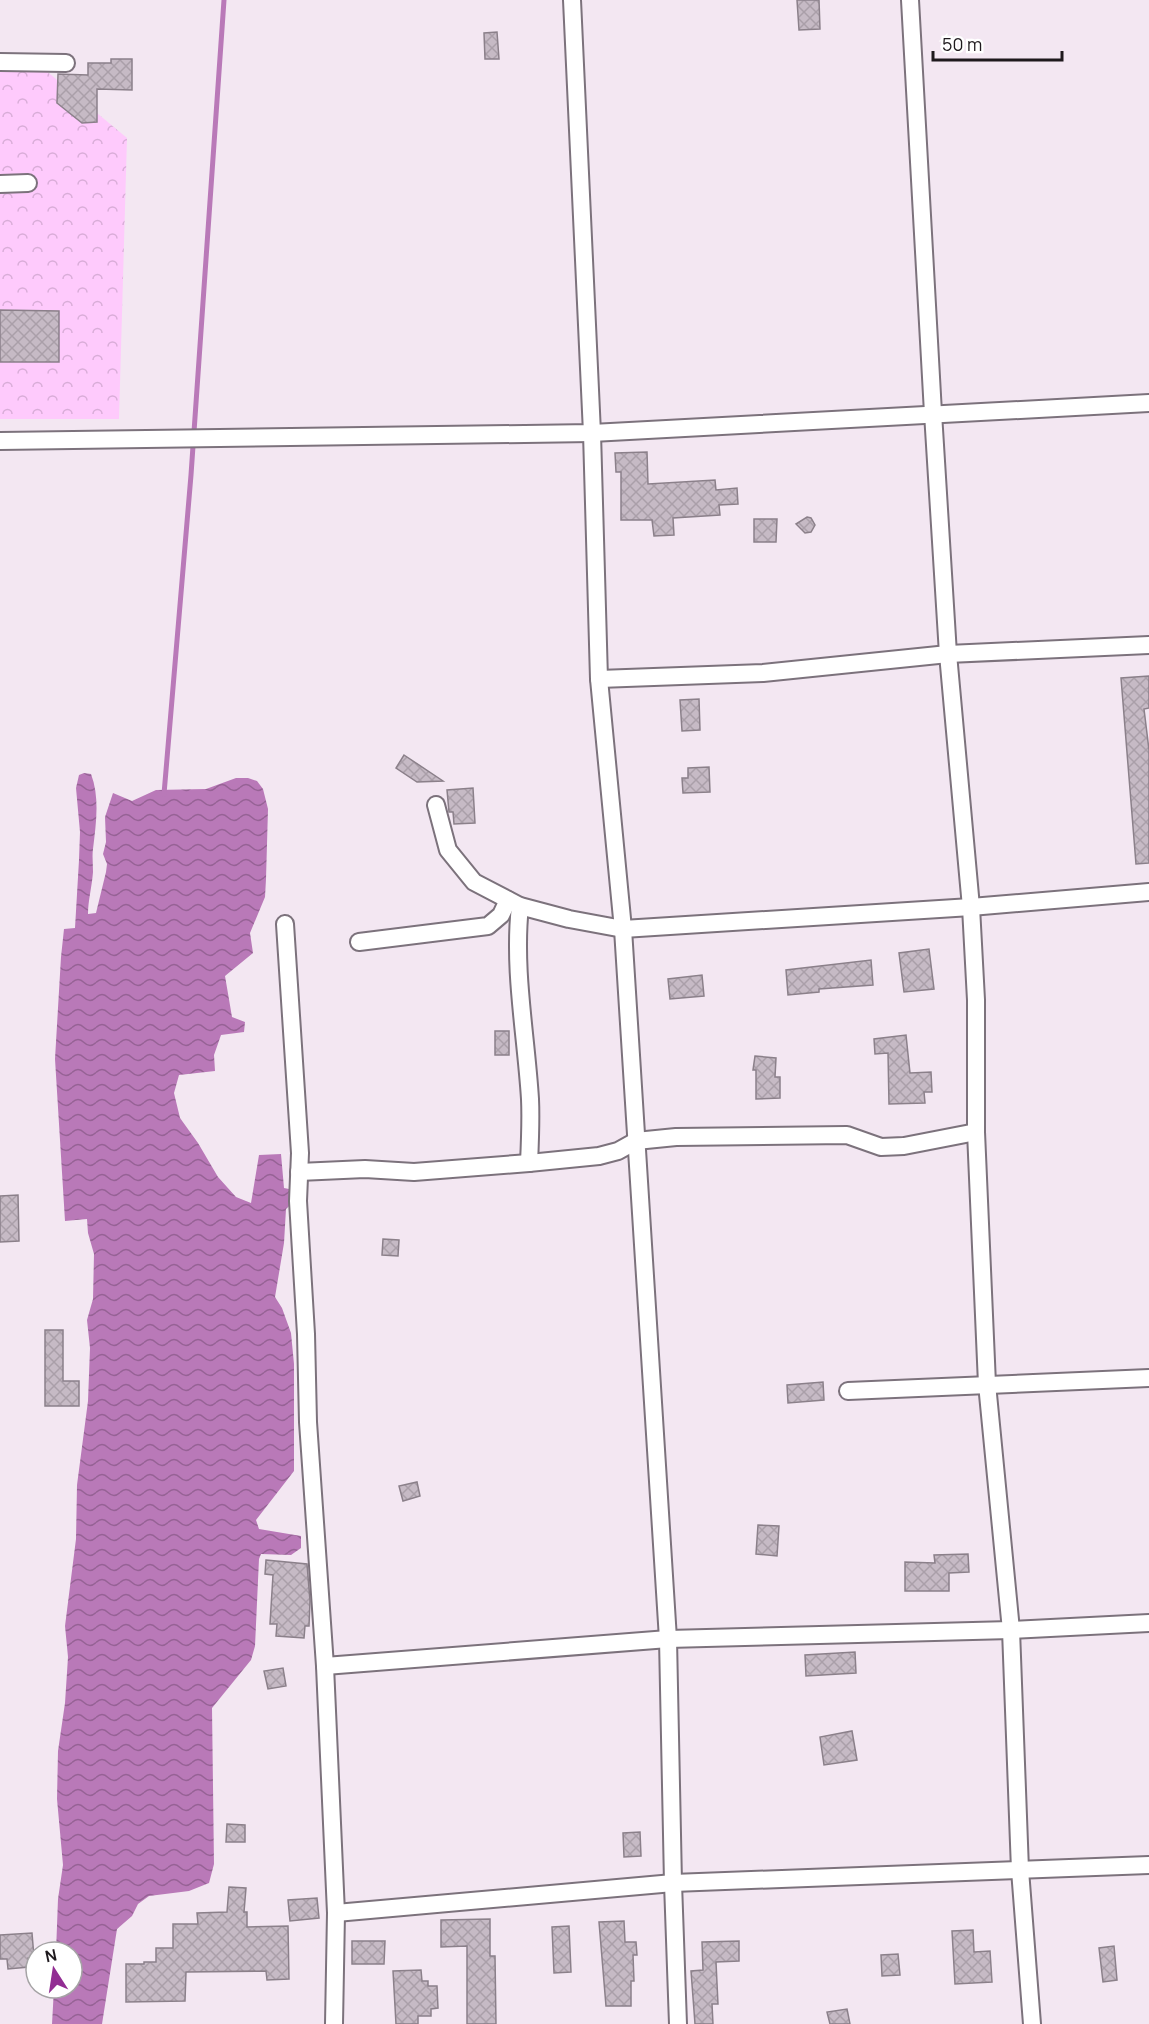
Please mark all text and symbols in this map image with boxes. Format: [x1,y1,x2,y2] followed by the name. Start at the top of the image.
[933,24,1062,62] scale bar
[942,32,982,56] text: 50 m
[24,1940,84,2000] north arrow
[43,1943,59,1967] text: N

